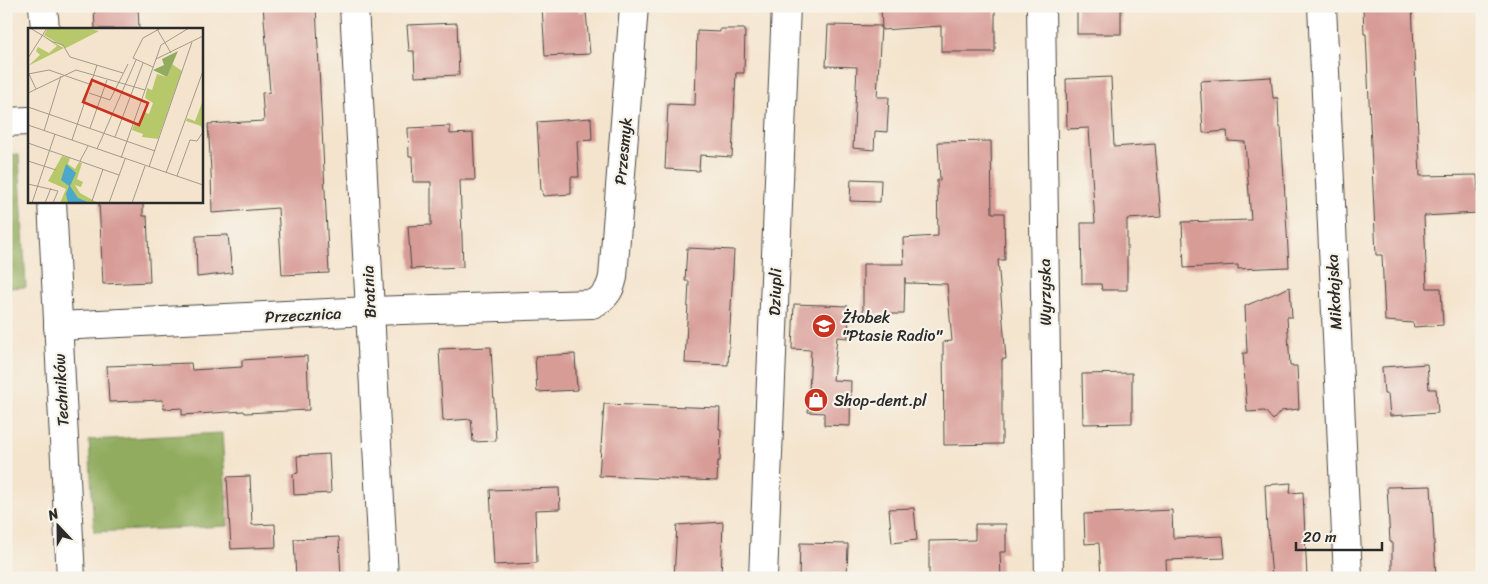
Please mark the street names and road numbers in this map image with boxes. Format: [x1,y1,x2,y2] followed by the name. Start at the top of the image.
[606,116,640,186] street label: Przesmyk
[1318,253,1350,331] street label: Mikołajska
[1030,258,1060,326] street label: Wyrzyska
[353,265,385,319] street label: Bratnia
[760,267,790,316] street label: Dziupli
[264,299,342,331] street label: Przecznica
[45,353,77,427] street label: Techników

